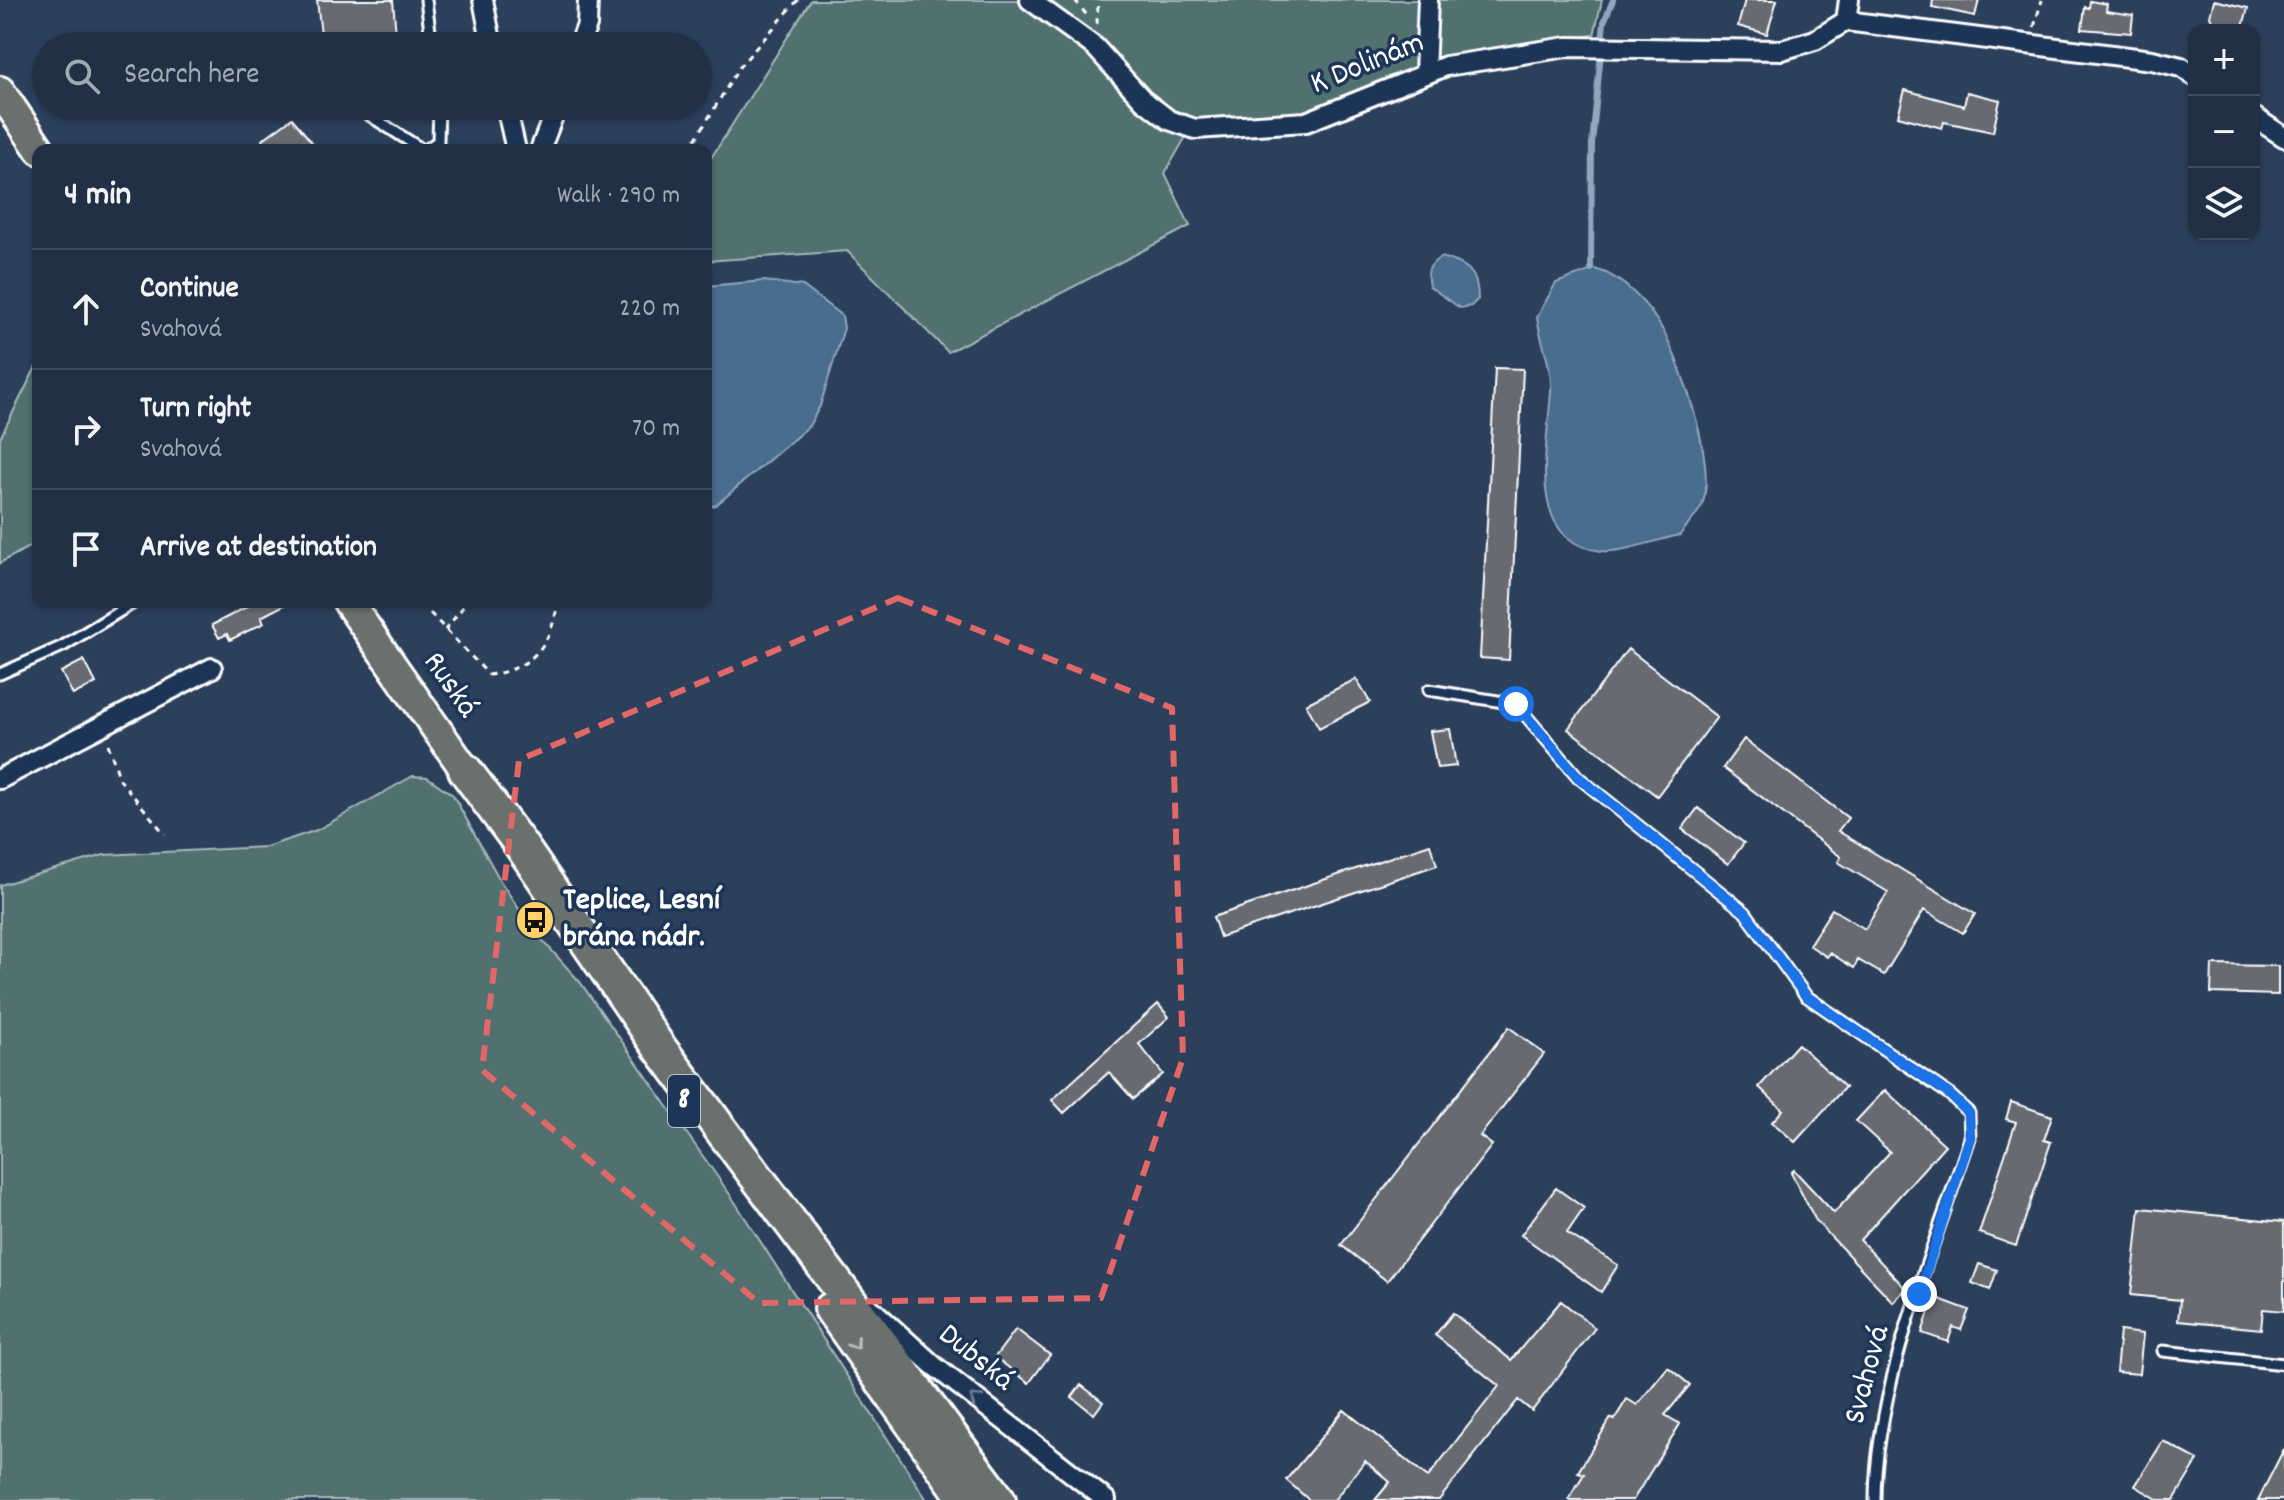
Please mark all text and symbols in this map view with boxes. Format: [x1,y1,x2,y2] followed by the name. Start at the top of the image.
[1304,21,1432,109] street label: K Dolinám
[2188,24,2260,240] map controls
[2188,24,2260,96] button: +
[32,32,712,120] search box
[60,54,104,98] icon: search
[124,55,260,98] text: Search here
[2188,96,2260,168] button: −
[2188,168,2260,240] button: layers
[64,172,131,221] text: 4 min
[557,178,680,215] text: Walk · 290 m
[140,269,239,312] text: Continue
[64,287,108,331] icon: ahead
[619,291,680,328] text: 220 m
[140,312,222,349] text: Svahová
[140,389,251,432] text: Turn right
[64,407,108,451] icon: right
[632,411,680,448] text: 70 m
[140,432,222,469] text: Svahová
[64,527,108,571] icon: arrive
[140,528,377,571] text: Arrive at destination
[410,643,488,729] street label: Ruská
[1498,686,1534,722] route start
[563,879,723,962] place label: Teplice, Lesní brána nádr.
[514,899,556,941] bus stop icon: Teplice, Lesní brána nádr.
[668,1075,700,1127] road number: 8
[1901,1276,1937,1312] route end
[927,1314,1023,1404] street label: Dubská
[1834,1320,1904,1430] street label: Svahová
[846,1335,860,1349] one-way arrow
[969,1395,984,1409] one-way arrow

